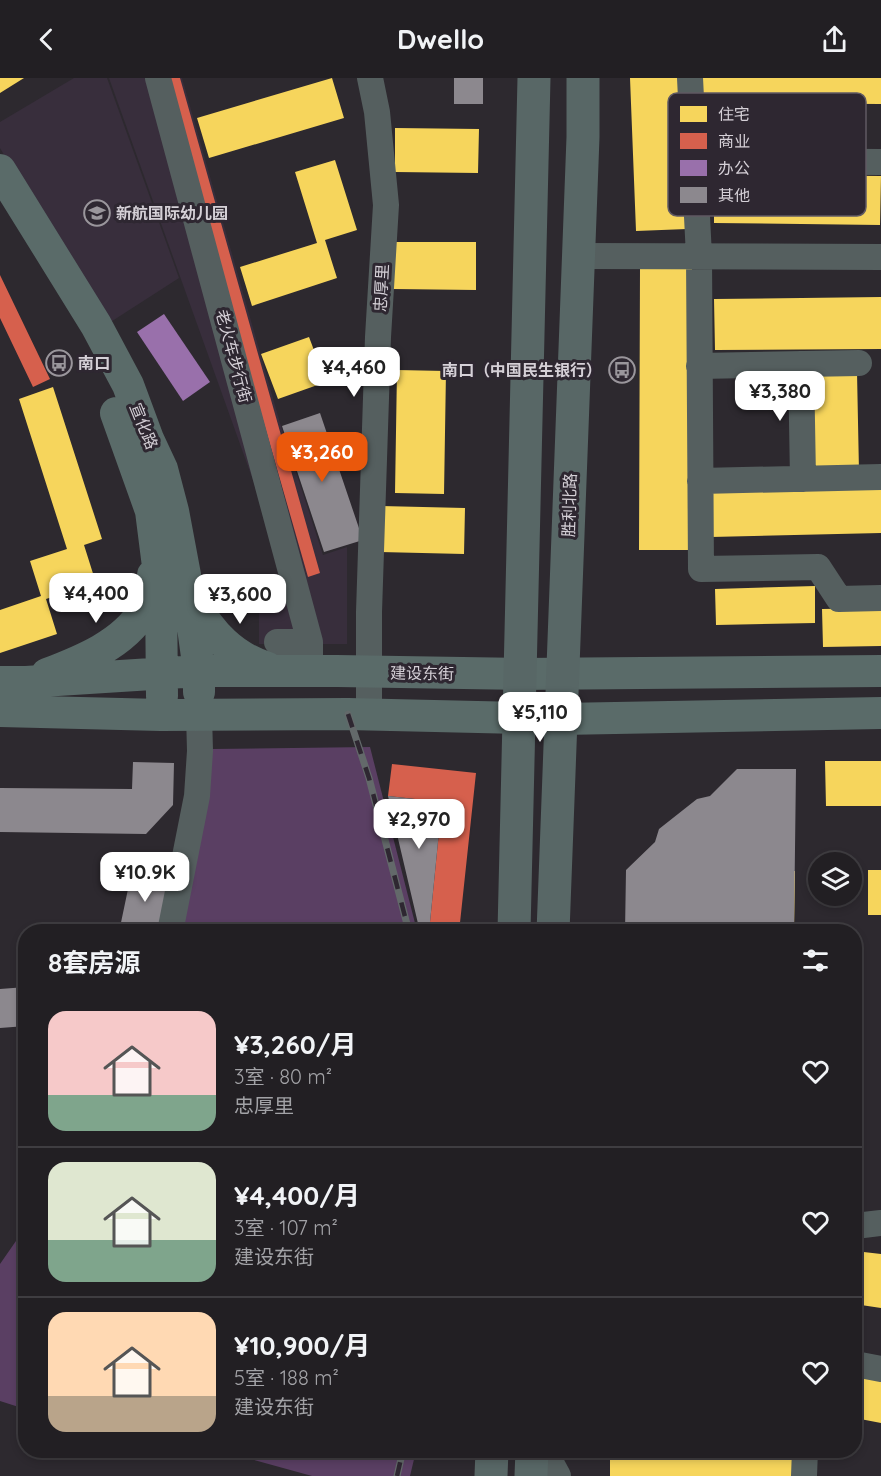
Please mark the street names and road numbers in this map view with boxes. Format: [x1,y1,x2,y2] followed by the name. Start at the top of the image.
[370,264,392,312] street label: 忠厚里
[212,307,256,405] street label: 老火车步行街
[126,400,162,452] street label: 宣化路
[558,473,580,537] street label: 胜利北路
[390,662,454,684] street label: 建设东街

